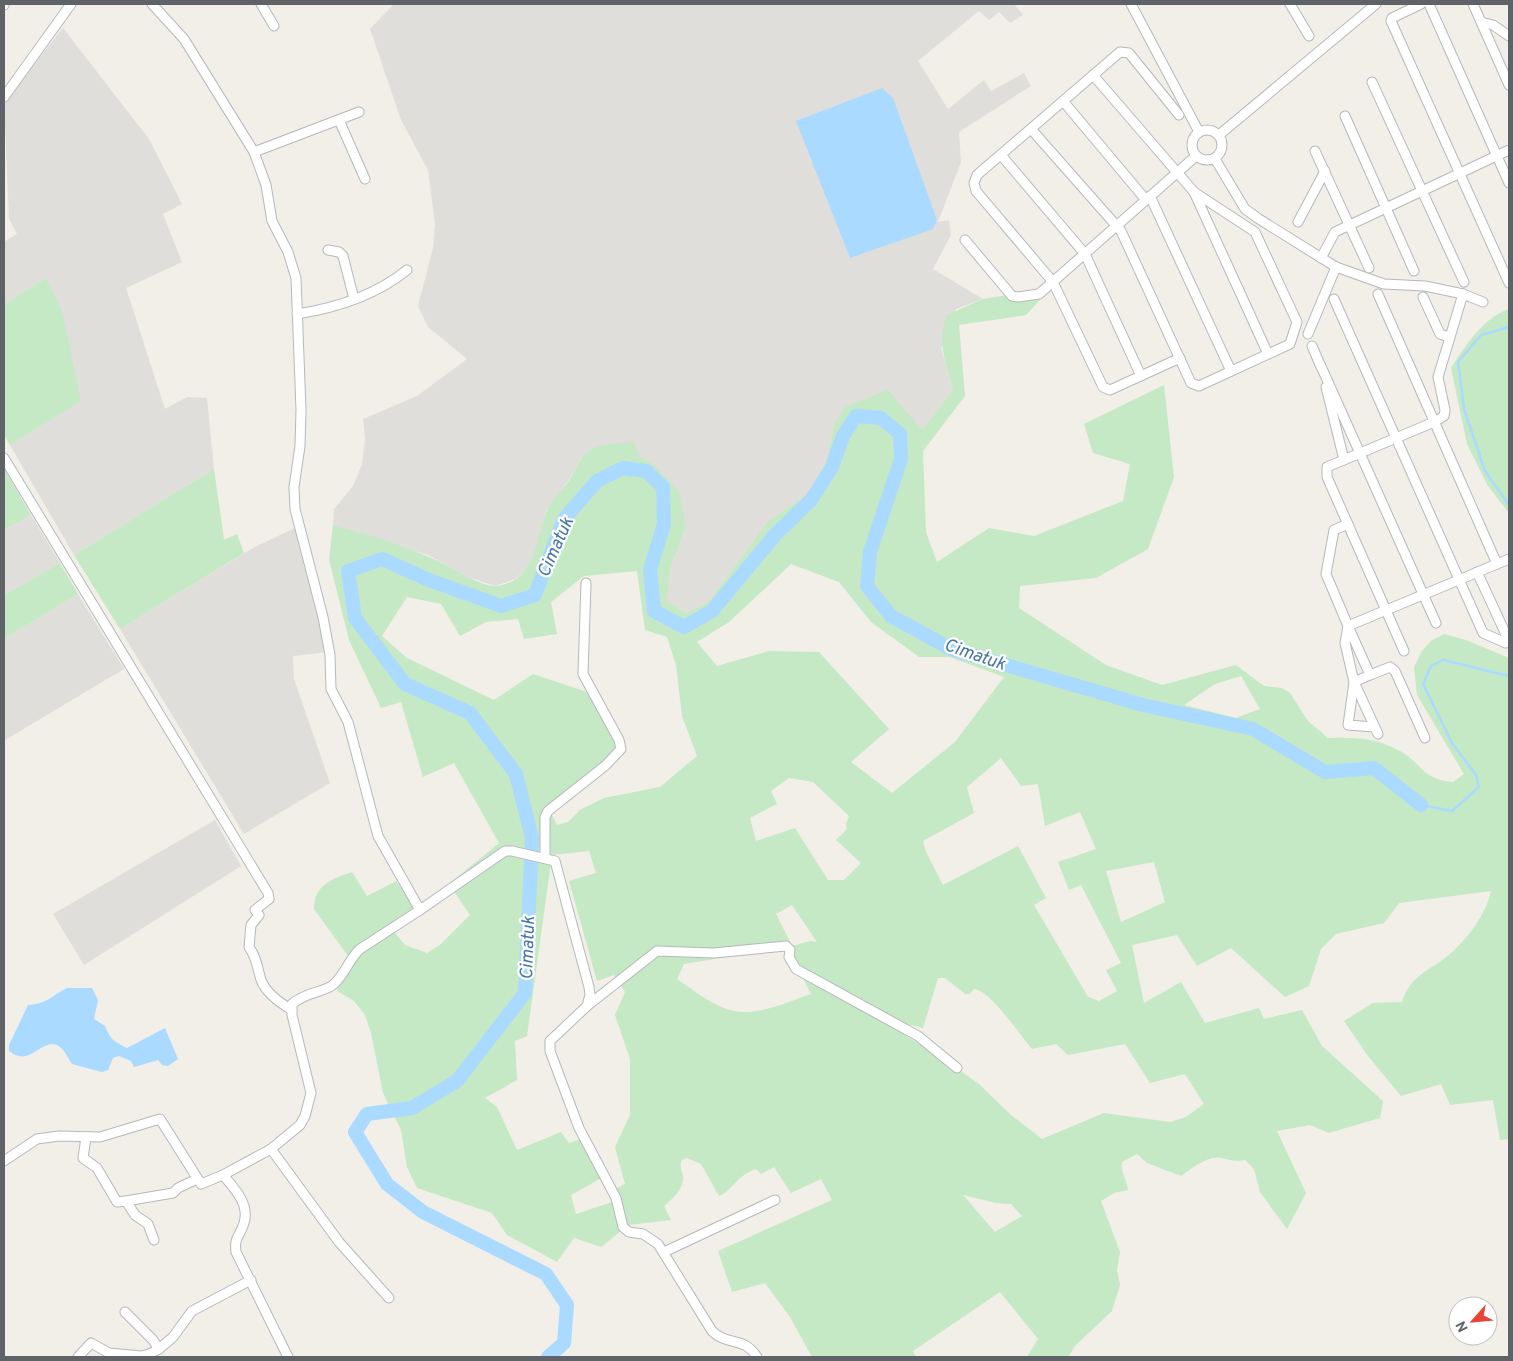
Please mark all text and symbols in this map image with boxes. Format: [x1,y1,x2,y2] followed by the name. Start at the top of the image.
[533,513,580,581] water label: Cimatuk
[941,634,1009,677] water label: Cimatuk
[516,915,541,980] water label: Cimatuk
[1448,1296,1498,1346] north arrow
[1453,1318,1473,1335] text: N

